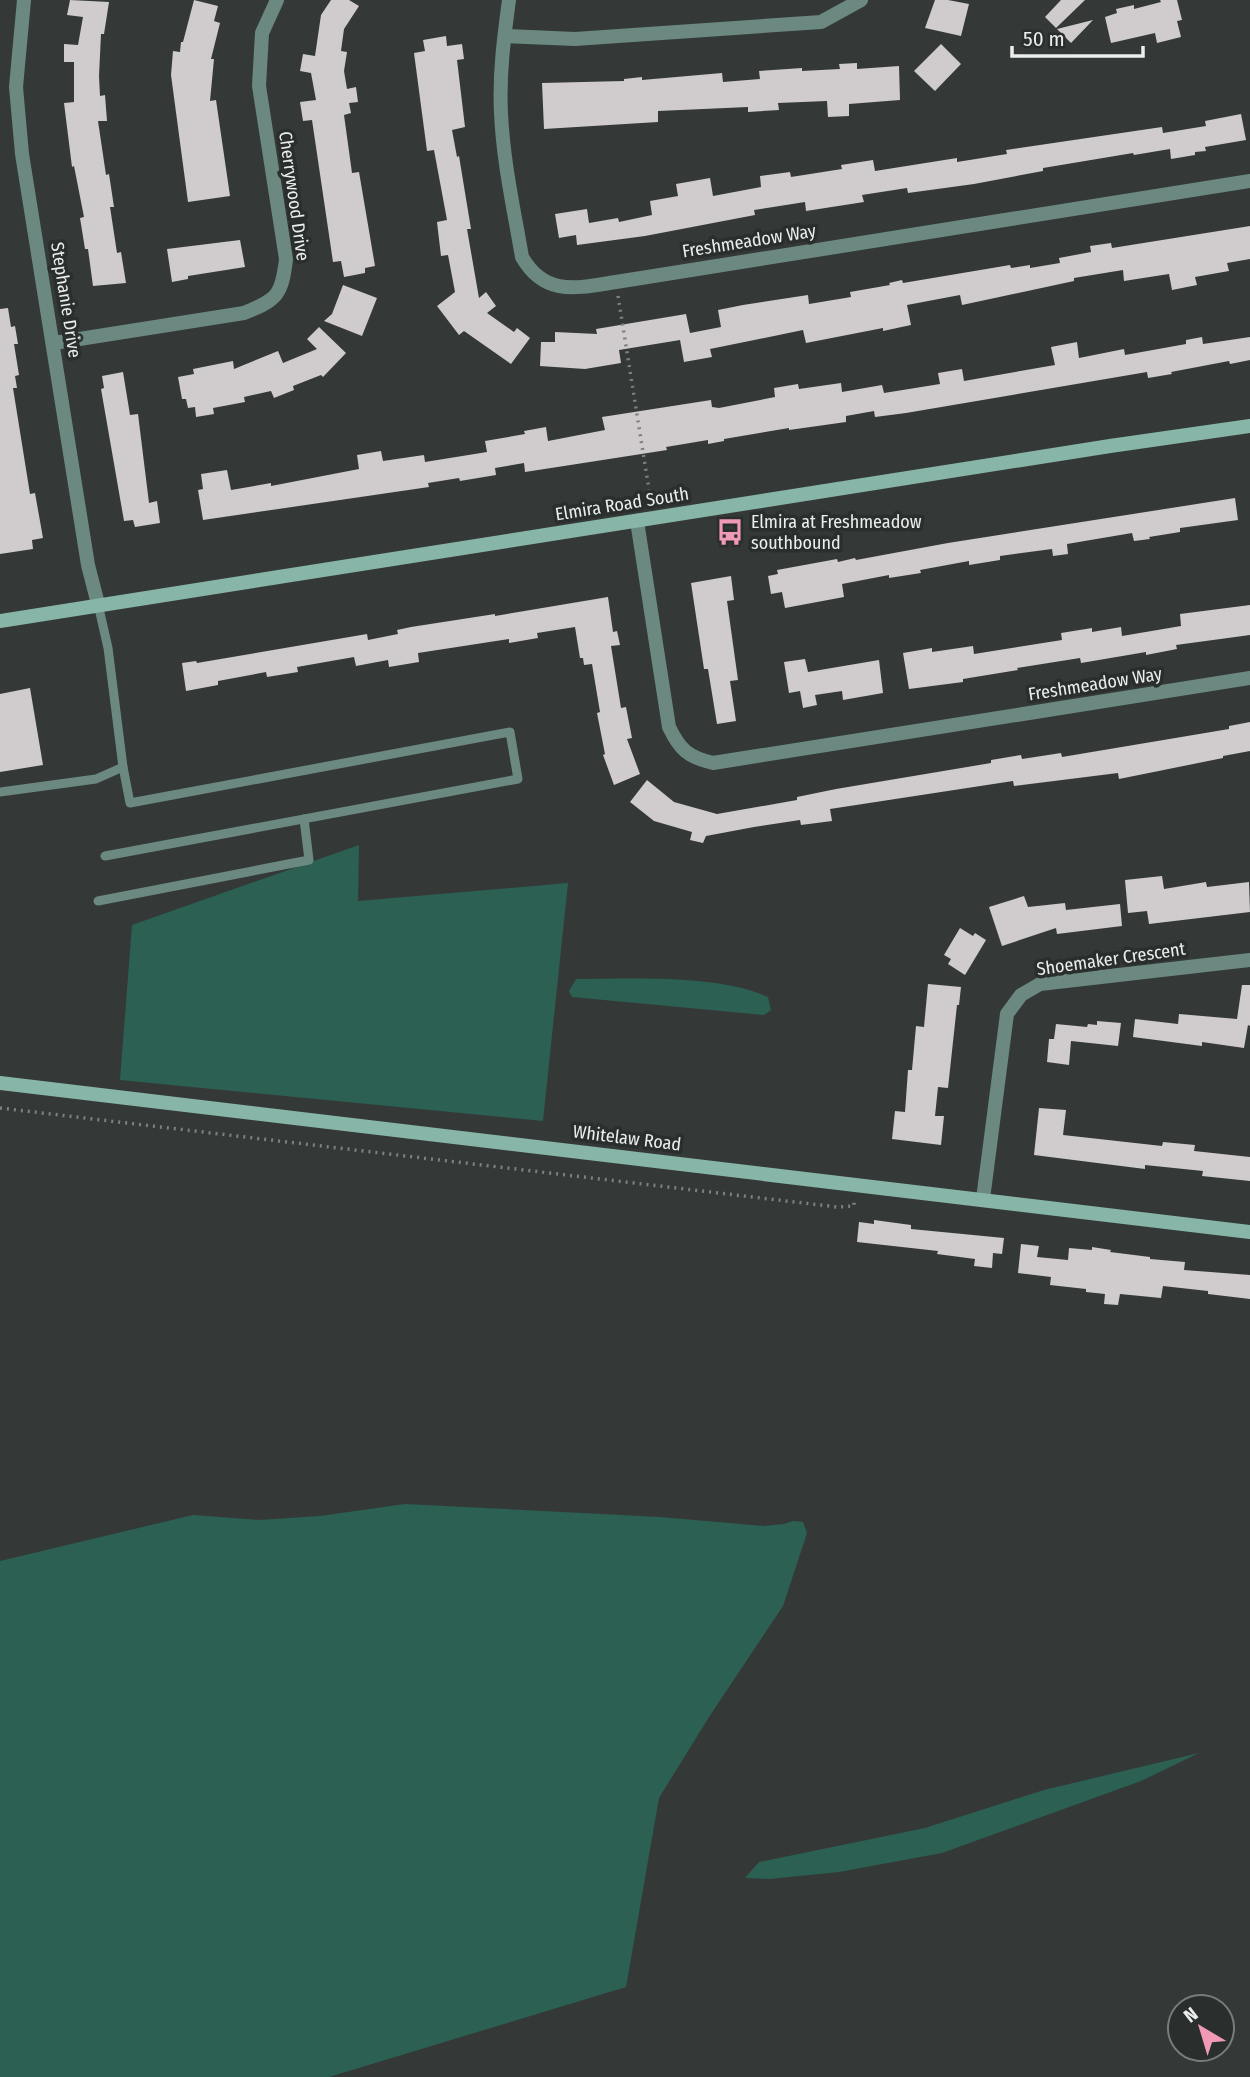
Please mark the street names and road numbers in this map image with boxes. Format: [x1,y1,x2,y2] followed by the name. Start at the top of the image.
[274,130,314,262] street label: Cherrywood Drive
[681,220,817,262] street label: Freshmeadow Way
[46,241,86,359] street label: Stephanie Drive
[554,483,690,525] street label: Elmira Road South
[1027,663,1163,705] street label: Freshmeadow Way
[1035,938,1187,980] street label: Shoemaker Crescent
[572,1120,682,1156] street label: Whitelaw Road

